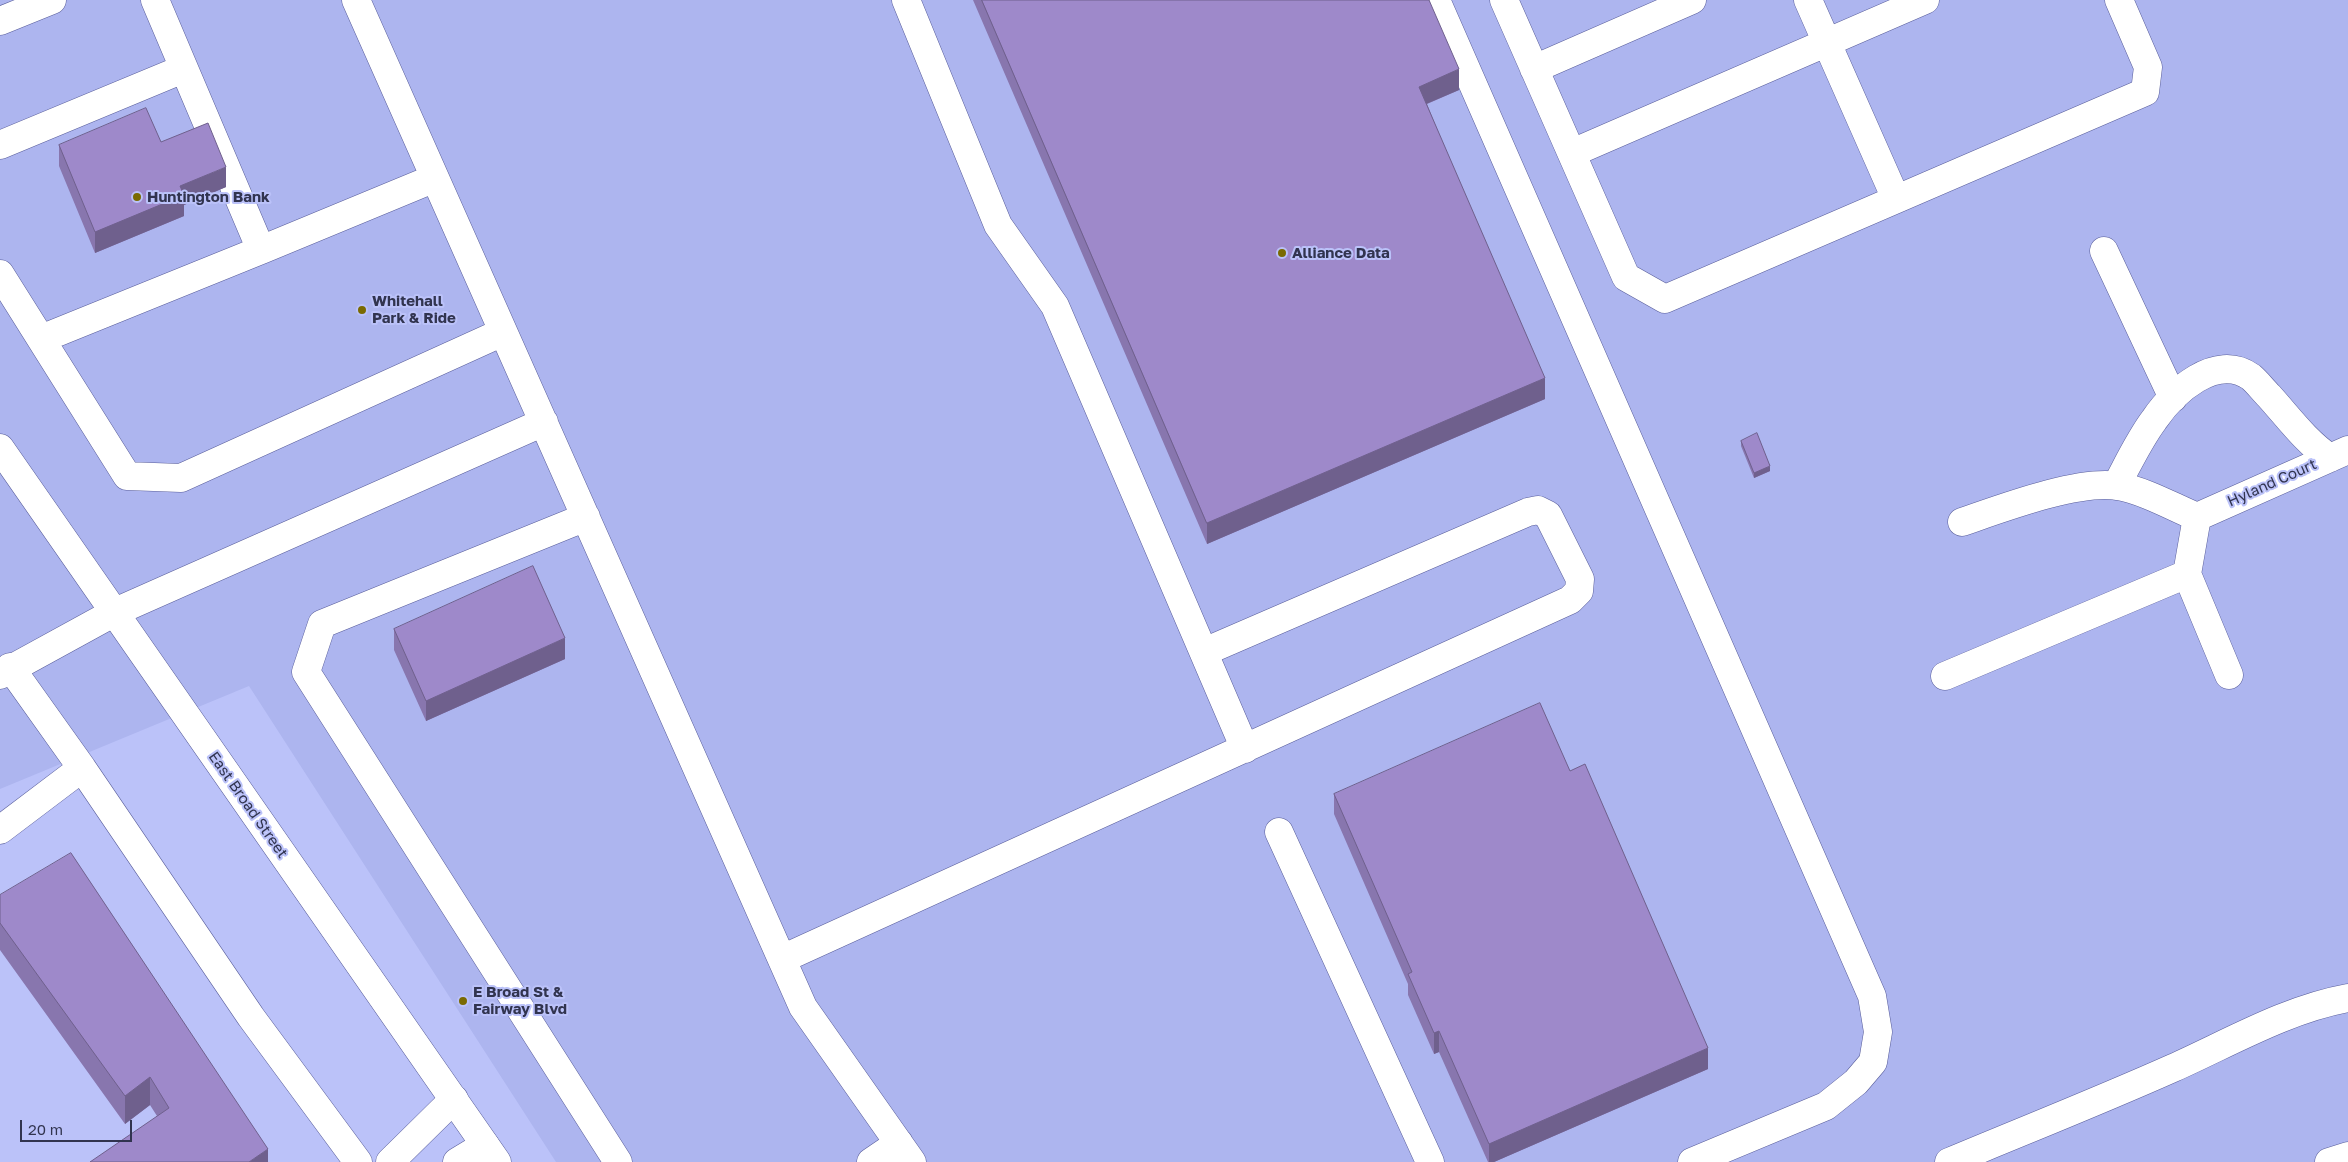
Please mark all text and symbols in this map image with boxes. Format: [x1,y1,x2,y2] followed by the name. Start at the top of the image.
[147,188,270,206] place label: Huntington Bank
[131,191,143,203] marker: Huntington Bank
[1292,244,1390,262] place label: Alliance Data
[1276,247,1288,259] marker: Alliance Data
[372,292,456,327] place label: Whitehall Park & Ride
[356,304,368,316] marker: Whitehall Park & Ride
[2225,455,2319,511] street label: Hyland Court
[205,748,291,862] street label: East Broad Street
[473,983,567,1018] place label: E Broad St & Fairway Blvd
[457,995,469,1007] marker: E Broad St & Fairway Blvd
[22,1110,135,1142] scale bar
[28,1120,63,1138] text: 20 m

